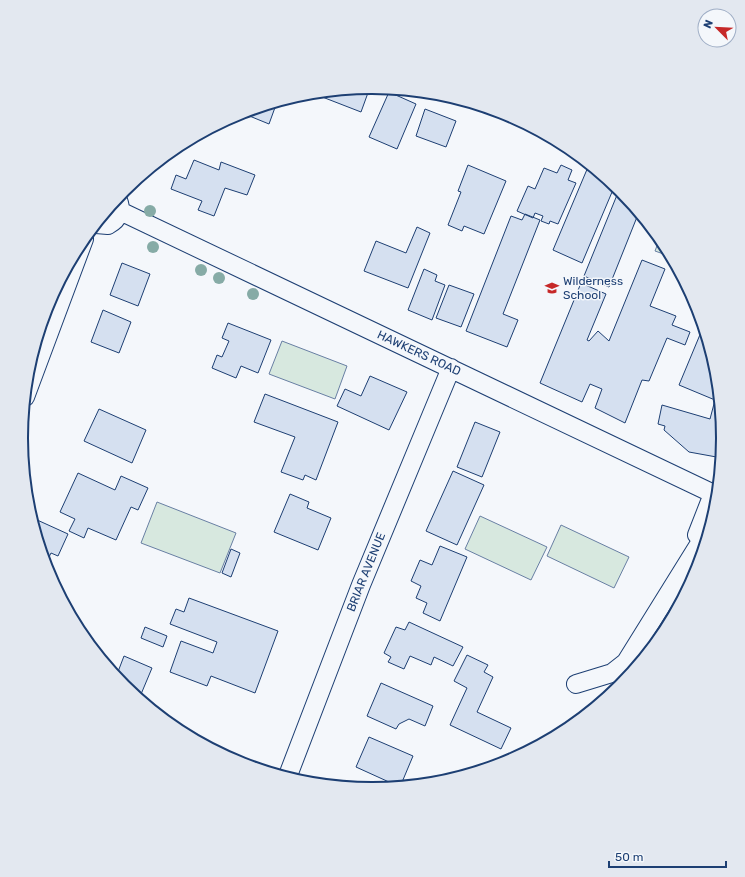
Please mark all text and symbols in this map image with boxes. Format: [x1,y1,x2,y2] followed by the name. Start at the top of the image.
[697,8,737,48] north arrow
[701,18,716,30] text: N
[563,274,623,302] place label: Wilderness School
[544,280,560,296] school or university icon: Wilderness School
[375,327,463,379] street label: HAWKERS ROAD
[344,530,388,614] street label: BRIAR AVENUE
[609,843,726,869] scale bar
[615,850,643,864] text: 50 m

